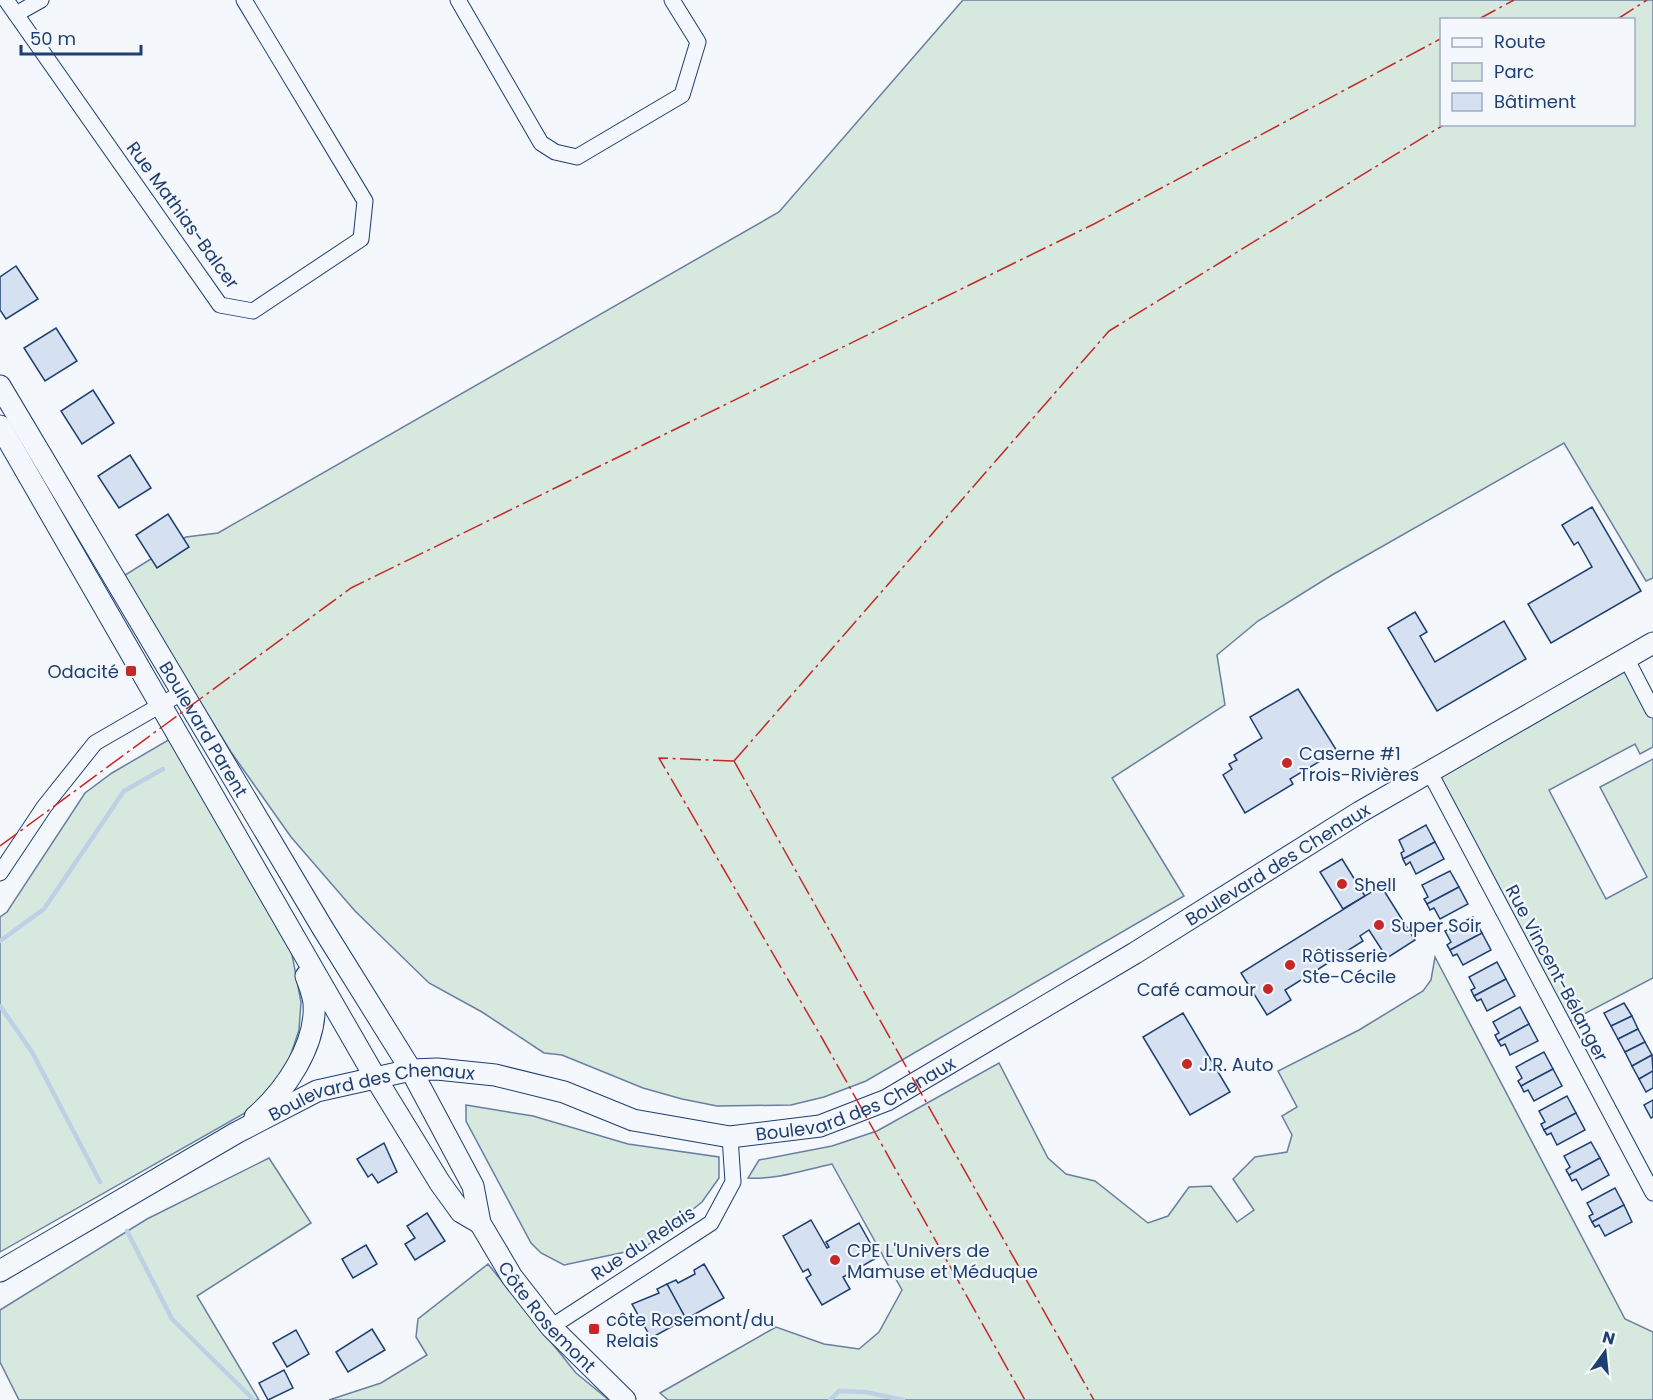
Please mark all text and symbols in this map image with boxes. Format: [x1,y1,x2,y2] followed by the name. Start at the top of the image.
[21,18,141,56] scale bar
[1440,18,1635,126] legend
[30,26,76,51] text: 50 m
[1494,29,1546,54] text: Route
[1494,59,1534,84] text: Parc
[1494,89,1576,114] text: Bâtiment
[121,136,245,294] street label: Rue Mathias-Balcer
[154,656,254,802] street label: Boulevard Parent
[47,659,119,684] place label: Odacité
[124,664,138,678] marker: Odacité
[1299,741,1419,787] place label: Caserne #1 Trois-Rivières
[1280,756,1294,770] marker: Caserne #1 Trois-Rivières
[1180,796,1375,931] street label: Boulevard des Chenaux
[1354,872,1396,897] place label: Shell
[1335,877,1349,891] marker: Shell
[1500,880,1614,1066] street label: Rue Vincent-Bélanger
[1391,913,1481,938] place label: Super Soir
[1372,918,1386,932] marker: Super Soir
[1302,943,1396,989] place label: Rôtisserie Ste-Cécile
[1283,958,1297,972] marker: Rôtisserie Ste-Cécile
[1137,977,1256,1002] place label: Café camour
[1261,982,1275,996] marker: Café camour
[754,1050,960,1146] street label: Boulevard des Chenaux
[1199,1052,1274,1077] place label: J.R. Auto
[264,1056,476,1127] street label: Boulevard des Chenaux
[1180,1057,1194,1071] marker: J.R. Auto
[586,1200,700,1286] street label: Rue du Relais
[847,1238,1038,1284] place label: CPE L'Univers de Mamuse et Méduque
[828,1253,842,1267] marker: CPE L'Univers de Mamuse et Méduque
[493,1256,602,1377] street label: Côte Rosemont
[606,1307,774,1353] place label: côte Rosemont/du Relais
[587,1322,601,1336] marker: côte Rosemont/du Relais
[1575,1322,1635,1382] north arrow
[1600,1325,1618,1351] text: N

